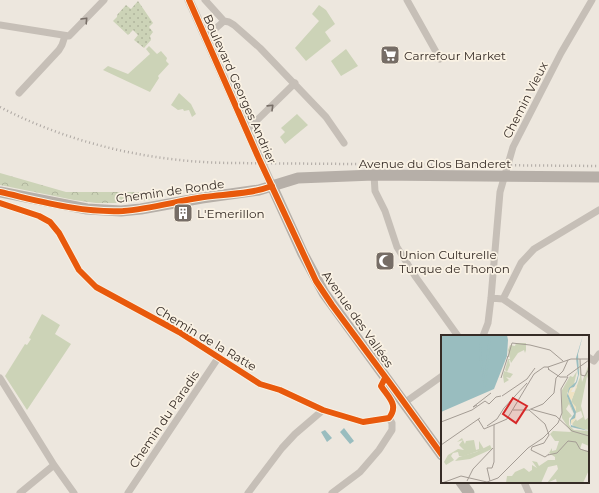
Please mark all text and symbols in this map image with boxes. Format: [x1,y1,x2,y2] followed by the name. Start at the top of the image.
[200,12,280,166] street label: Boulevard Georges Andrier
[81,17,88,25] one-way arrow
[379,44,401,66] supermarket icon: Carrefour Market
[404,48,506,63] place label: Carrefour Market
[499,59,551,141] street label: Chemin Vieux
[266,104,274,112] one-way arrow
[359,156,511,171] street label: Avenue du Clos Banderet
[115,176,225,206] street label: Chemin de Ronde
[172,202,194,224] building icon: L'Emerillon
[197,206,265,221] place label: L'Emerillon
[399,247,510,276] place label: Union Culturelle Turque de Thonon
[374,250,396,272] mosque icon: Union Culturelle Turque de Thonon
[319,268,397,370] street label: Avenue des Vallées
[153,302,259,374] street label: Chemin de la Ratte
[441,335,589,483] inset map
[126,367,202,471] street label: Chemin du Paradis

